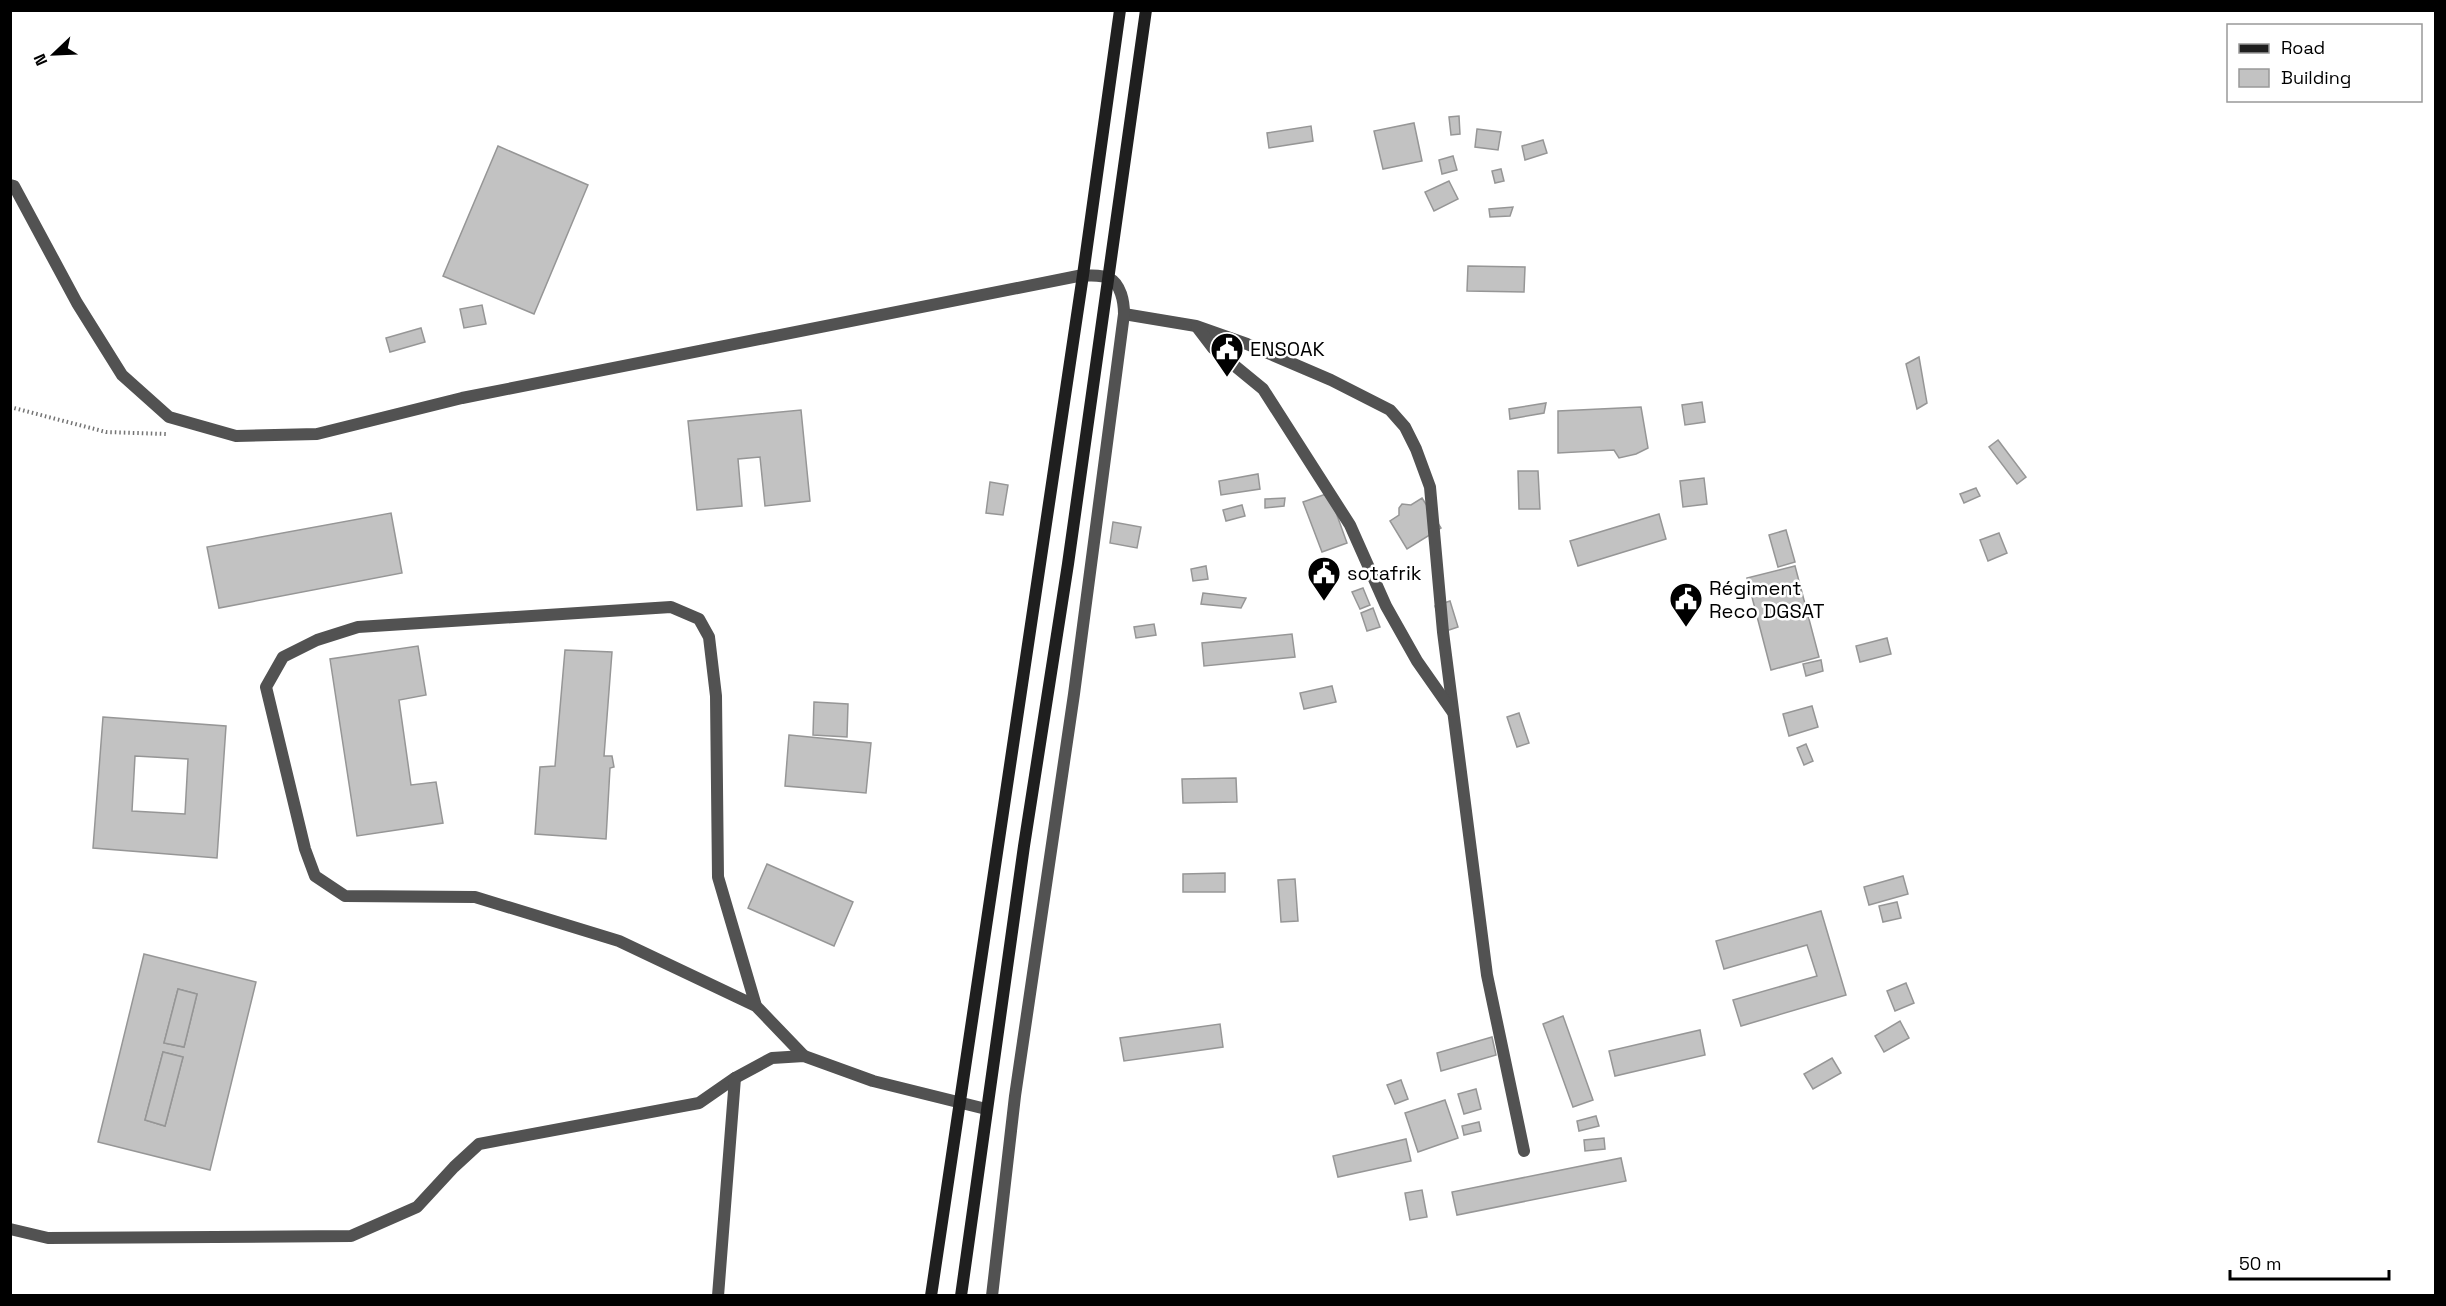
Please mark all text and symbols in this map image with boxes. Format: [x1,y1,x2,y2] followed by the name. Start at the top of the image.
[24,24,84,84] north arrow
[2227,24,2422,102] legend
[2281,36,2325,59] text: Road
[29,51,52,69] text: N
[2281,66,2351,89] text: Building
[1209,331,1245,378] public building icon: ENSOAK
[1250,336,1325,362] place label: ENSOAK
[1306,555,1342,602] public building icon: sotafrik
[1347,560,1422,586] place label: sotafrik
[1709,575,1825,624] place label: Régiment Reco DGSAT
[1668,581,1704,628] public building icon: Régiment Reco DGSAT
[2230,1243,2389,1281] scale bar
[2239,1252,2281,1275] text: 50 m

